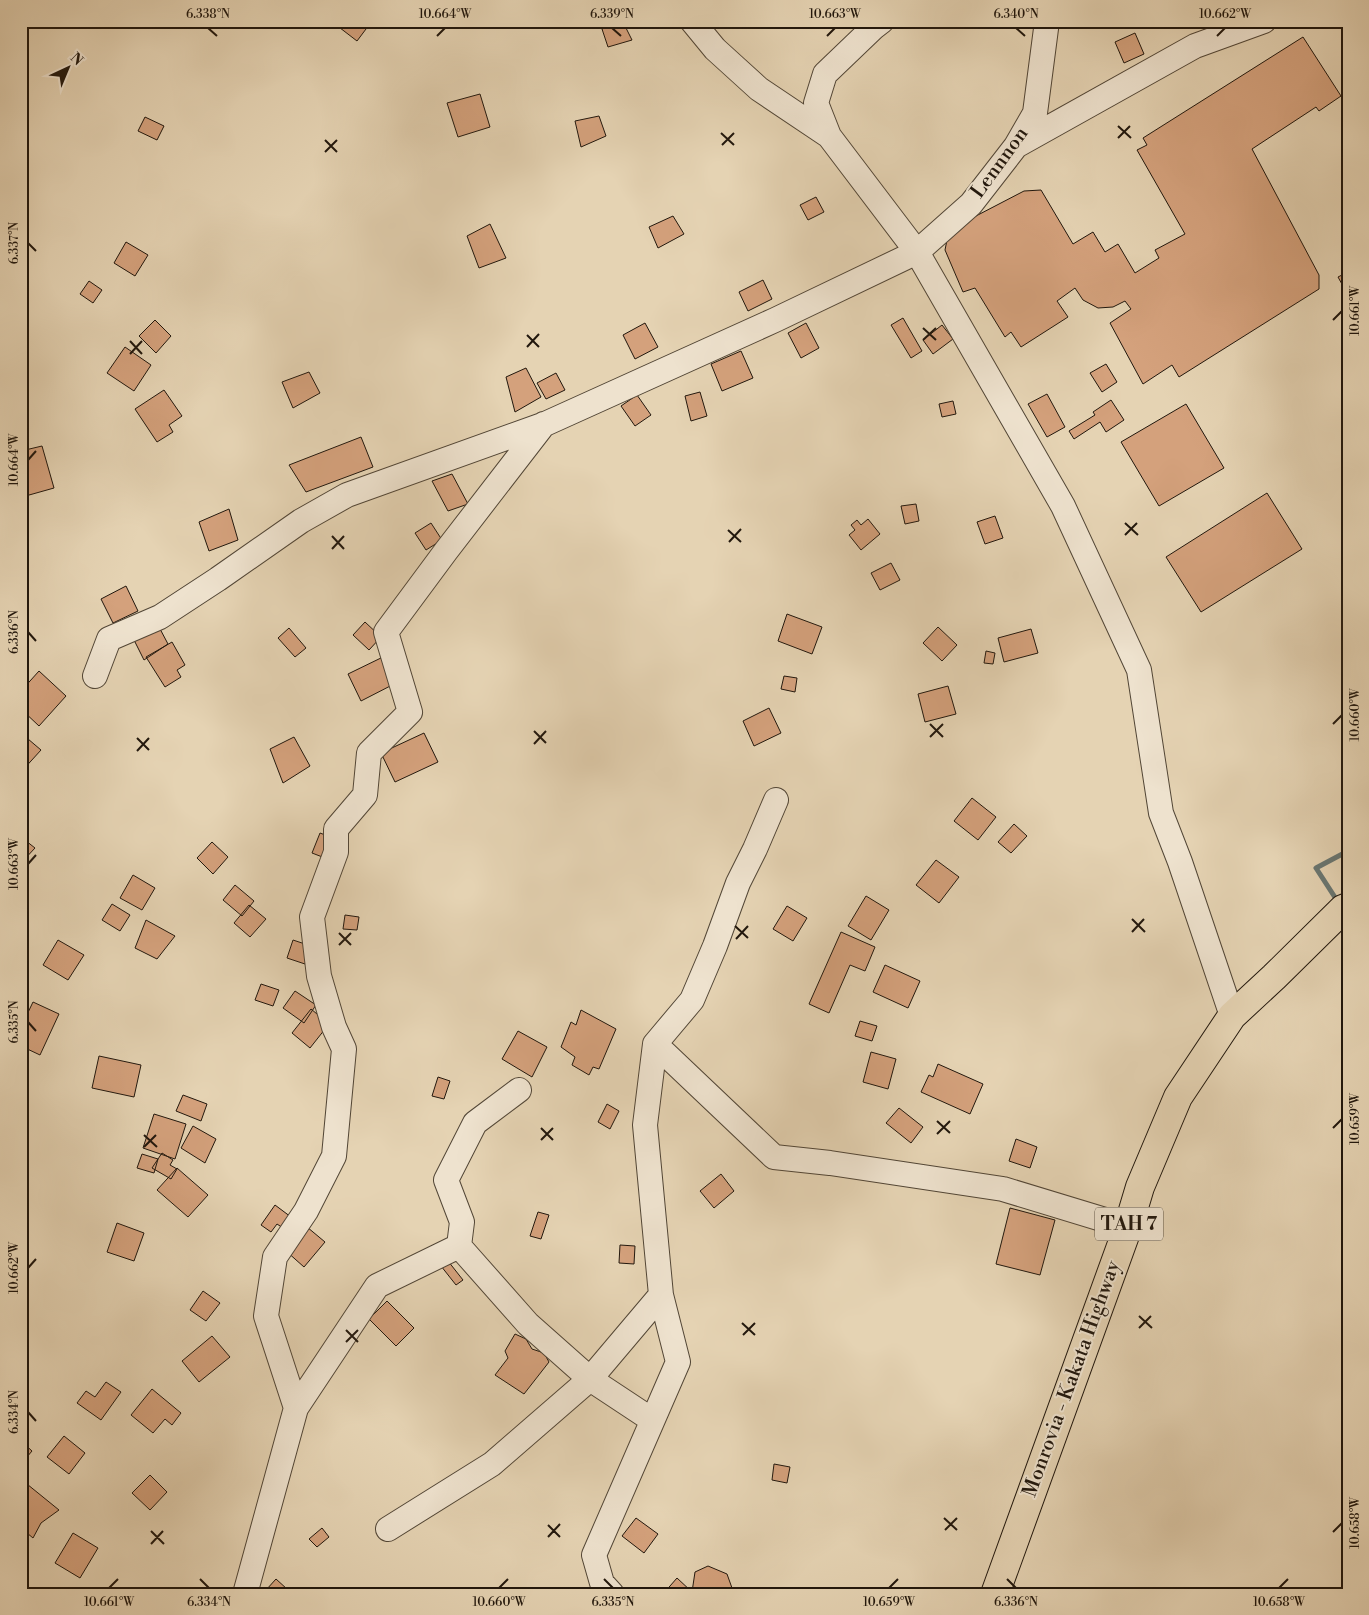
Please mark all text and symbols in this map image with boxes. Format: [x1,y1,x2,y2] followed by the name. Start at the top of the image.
[186,7,230,22] text: 6.338°N
[419,7,472,22] text: 10.664°W
[590,7,634,22] text: 6.339°N
[809,7,862,22] text: 10.663°W
[993,7,1039,22] text: 6.340°N
[1199,7,1252,22] text: 10.662°W
[42,42,92,92] north arrow
[66,49,87,70] text: N
[966,122,1034,204] street label: Lennnon
[7,222,22,264] text: 6.337°N
[1348,285,1363,336] text: 10.661°W
[7,433,22,486] text: 10.664°W
[7,610,22,654] text: 6.336°N
[1348,687,1363,742] text: 10.660°W
[7,837,22,890] text: 10.663°W
[7,1000,22,1044] text: 6.335°N
[1348,1092,1363,1145] text: 10.659°W
[1095,1208,1163,1240] road number: TAH 7
[7,1241,22,1294] text: 10.662°W
[1018,1257,1127,1501] street label: Monrovia - Kakata Highway
[7,1390,22,1434] text: 6.334°N
[1348,1496,1363,1549] text: 10.658°W
[84,1595,135,1610] text: 10.661°W
[187,1595,231,1610] text: 6.334°N
[472,1595,527,1610] text: 10.660°W
[591,1595,635,1610] text: 6.335°N
[863,1595,916,1610] text: 10.659°W
[994,1595,1038,1610] text: 6.336°N
[1253,1595,1306,1610] text: 10.658°W

